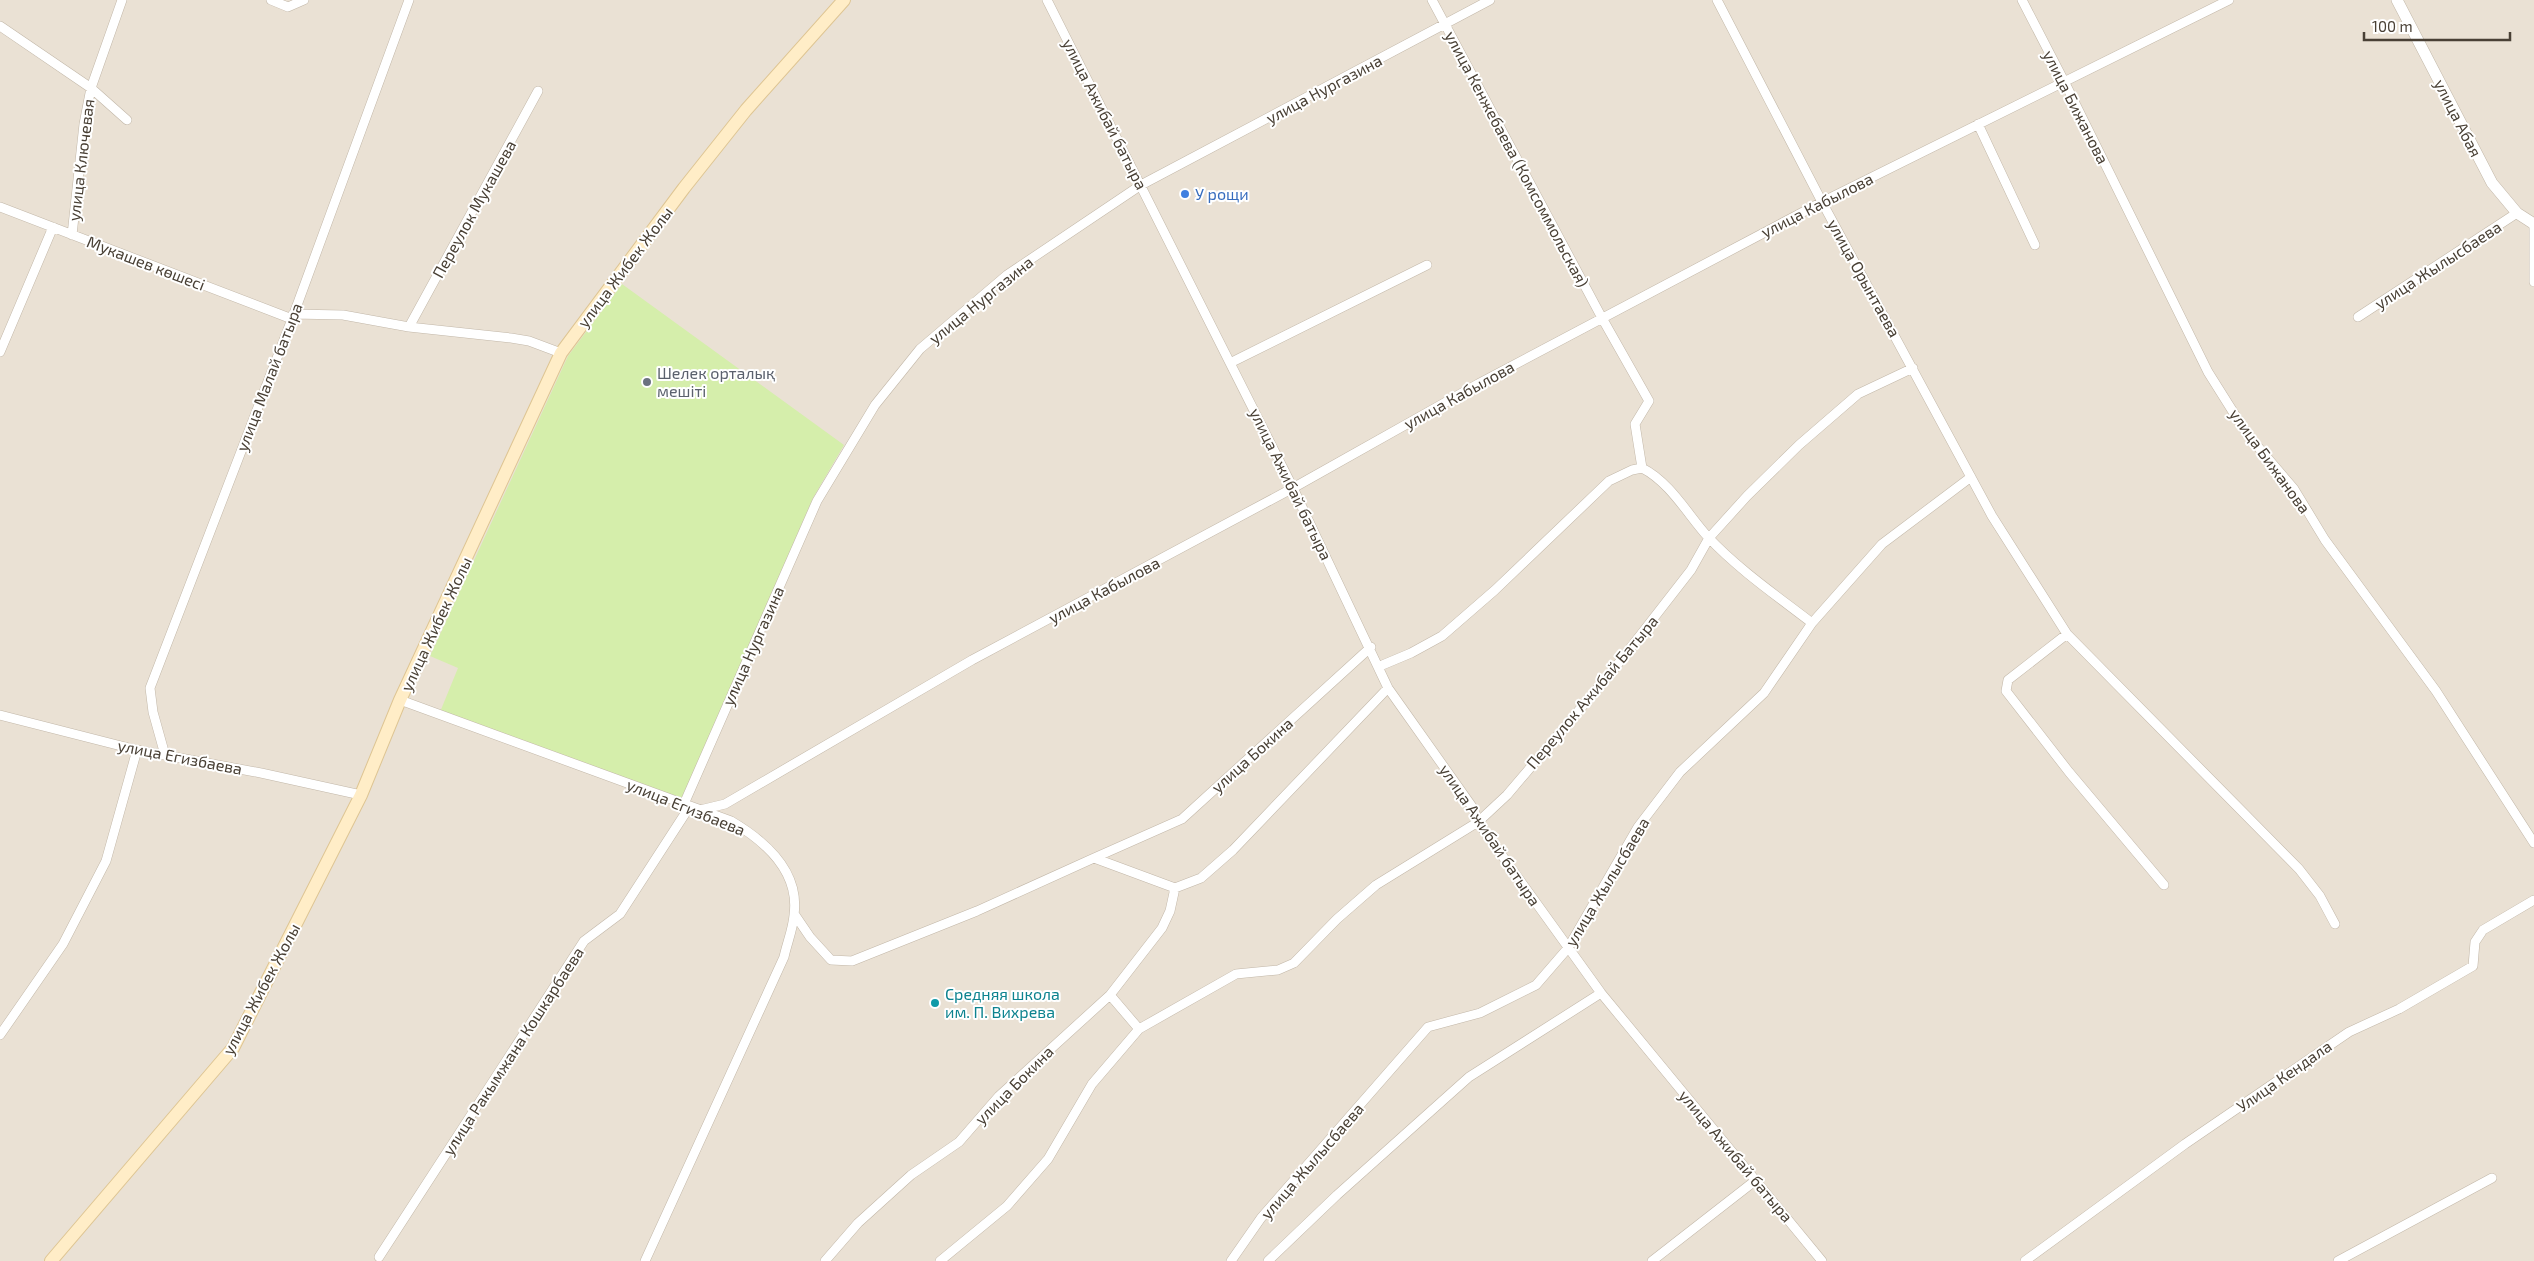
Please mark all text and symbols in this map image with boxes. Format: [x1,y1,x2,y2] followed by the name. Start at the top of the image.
[2364,10,2510,42] scale bar
[2372,17,2413,35] text: 100 m
[1441,28,1593,290] street label: улица Кенжебаева (Комсоммольская)
[1058,35,1152,193] street label: улица Ажибай батыра
[2039,47,2113,167] street label: улица Бижанова
[1263,50,1385,128] street label: улица Нургазина
[2430,76,2486,160] street label: улица Абая
[64,98,98,222] street label: улица Ключевая
[428,136,520,282] street label: Переулок Мукашева
[1758,168,1876,242] street label: улица Кабылова
[1195,184,1249,203] place label: У рощи
[1179,188,1191,200] marker: У рощи
[573,203,677,331] street label: улица Жибек Жолы
[1823,215,1905,341] street label: улица Орынтаева
[2371,217,2505,313] street label: улица Жылысбаева
[84,231,208,295] street label: Мукашев көшесі
[925,252,1037,348] street label: улица Нургазина
[231,300,307,454] street label: улица Малай батыра
[1400,356,1518,434] street label: улица Кабылова
[657,363,775,400] place label: Шелек орталық мешіті
[641,376,653,388] marker: Шелек орталық мешіті
[1245,405,1337,563] street label: улица Ажибай батыра
[2225,405,2315,517] street label: улица Бижанова
[1045,552,1163,628] street label: улица Кабылова
[396,554,476,694] street label: улица Жибек Жолы
[718,583,788,709] street label: улица Нургазина
[1522,611,1662,773] street label: Переулок Ажибай Батыра
[1207,713,1297,797] street label: улица Бокина
[116,735,244,779] street label: улица Егизбаева
[1435,760,1545,910] street label: улица Ажибай батыра
[624,774,748,840] street label: улица Егизбаева
[1561,814,1653,950] street label: улица Жылысбаева
[218,920,304,1058] street label: улица Жибек Жолы
[438,943,588,1159] street label: улица Ракымжана Кошкарбаева
[945,984,1060,1021] place label: Средняя школа им. П. Вихрева
[929,997,941,1009] marker: Средняя школа им. П. Вихрева
[2233,1036,2335,1115] street label: Улица Кендала
[970,1041,1058,1129] street label: улица Бокина
[1675,1086,1797,1226] street label: улица Ажибай батыра
[1256,1099,1368,1223] street label: улица Жылысбаева

